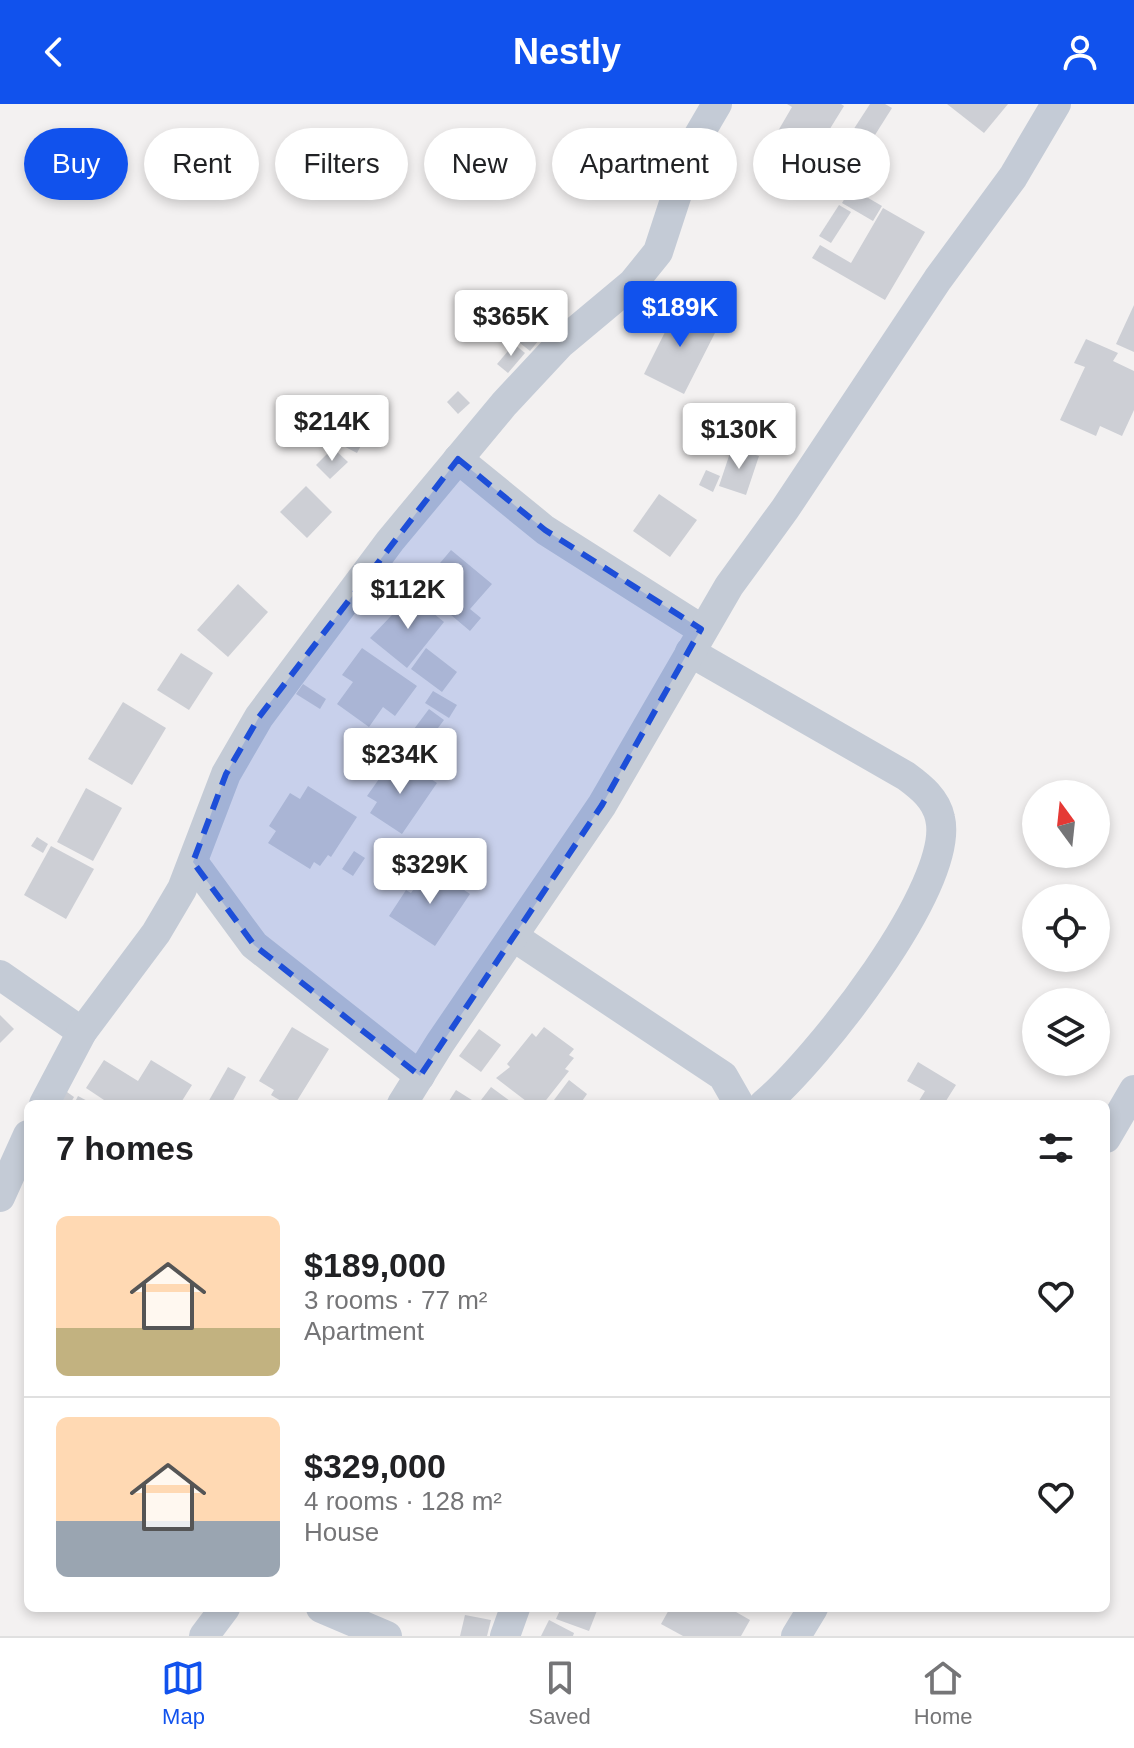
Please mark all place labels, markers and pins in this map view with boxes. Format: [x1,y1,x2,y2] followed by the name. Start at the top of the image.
[624,281,736,349] pin: $189K
[455,290,567,358] pin: $365K
[276,395,388,463] pin: $214K
[683,403,795,471] pin: $130K
[352,563,464,631] pin: $112K
[344,728,456,796] pin: $234K
[374,838,486,906] pin: $329K

